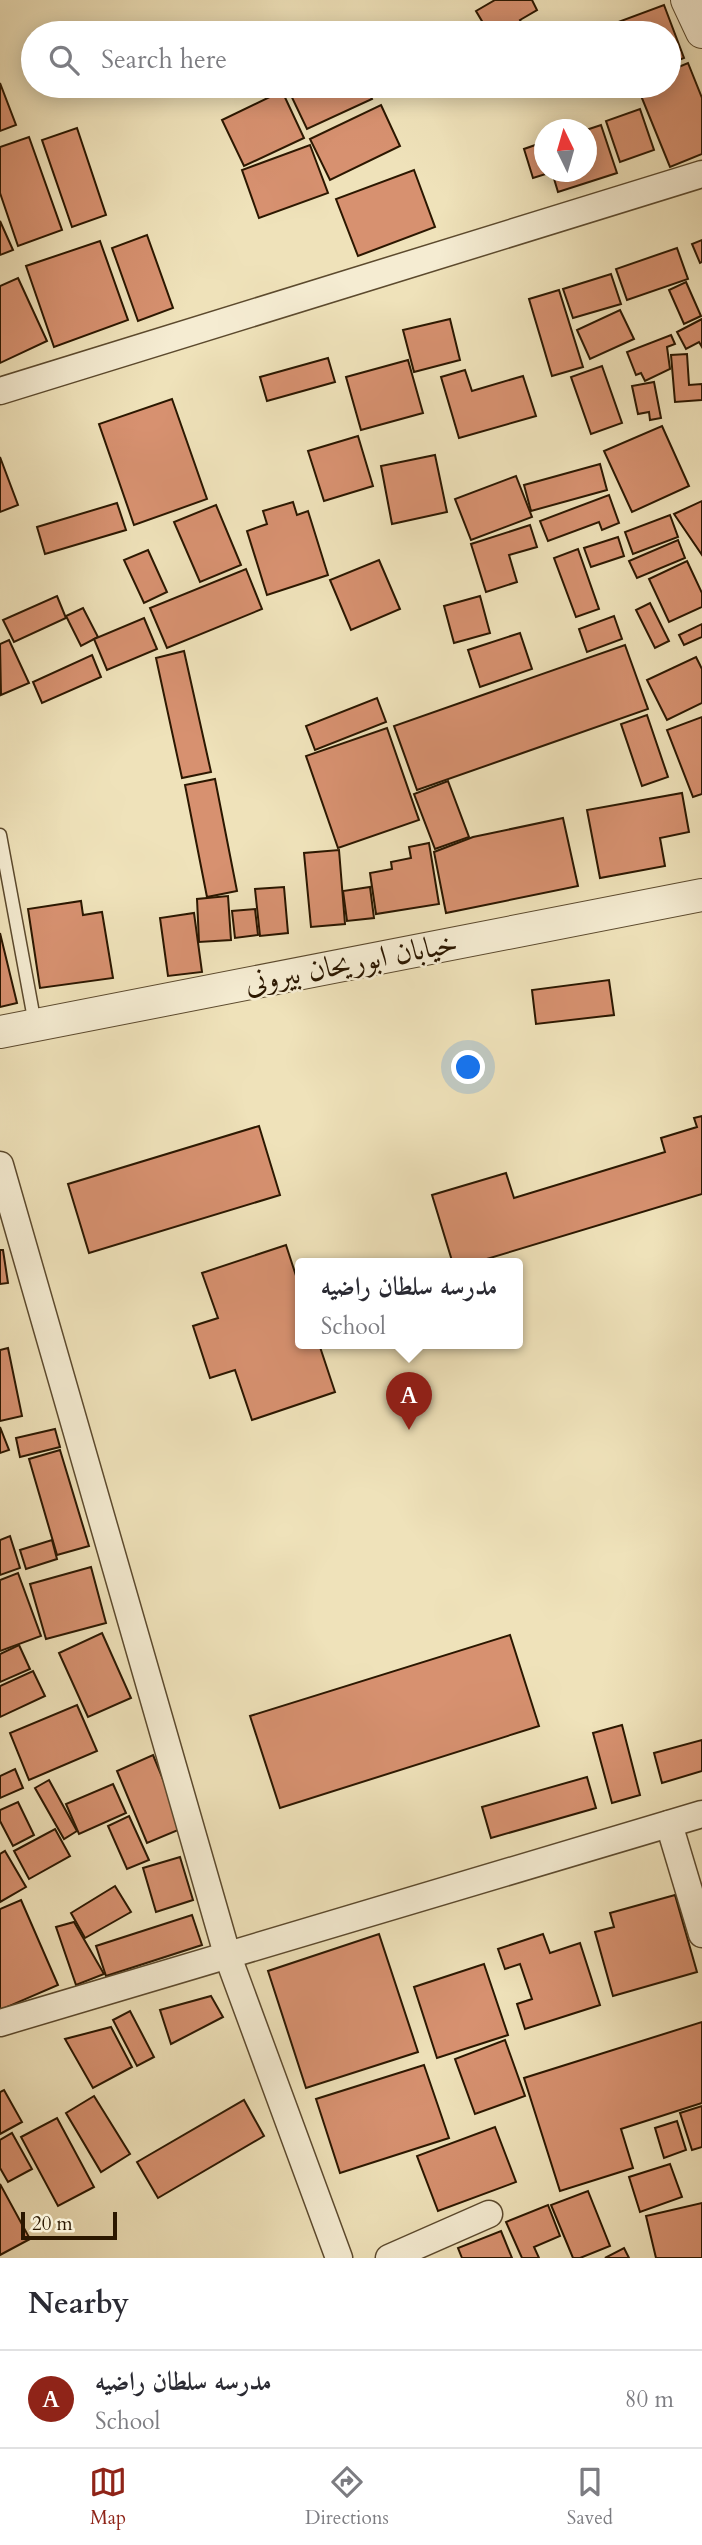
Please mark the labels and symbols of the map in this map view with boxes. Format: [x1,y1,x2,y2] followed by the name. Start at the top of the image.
[534,119,597,182] north arrow
[241,922,461,1004] street label: خیابان ابوریحان بیرونی
[451,1050,485,1084] your location
[386,1372,432,1430] pin: A
[21,2209,117,2241] scale bar

